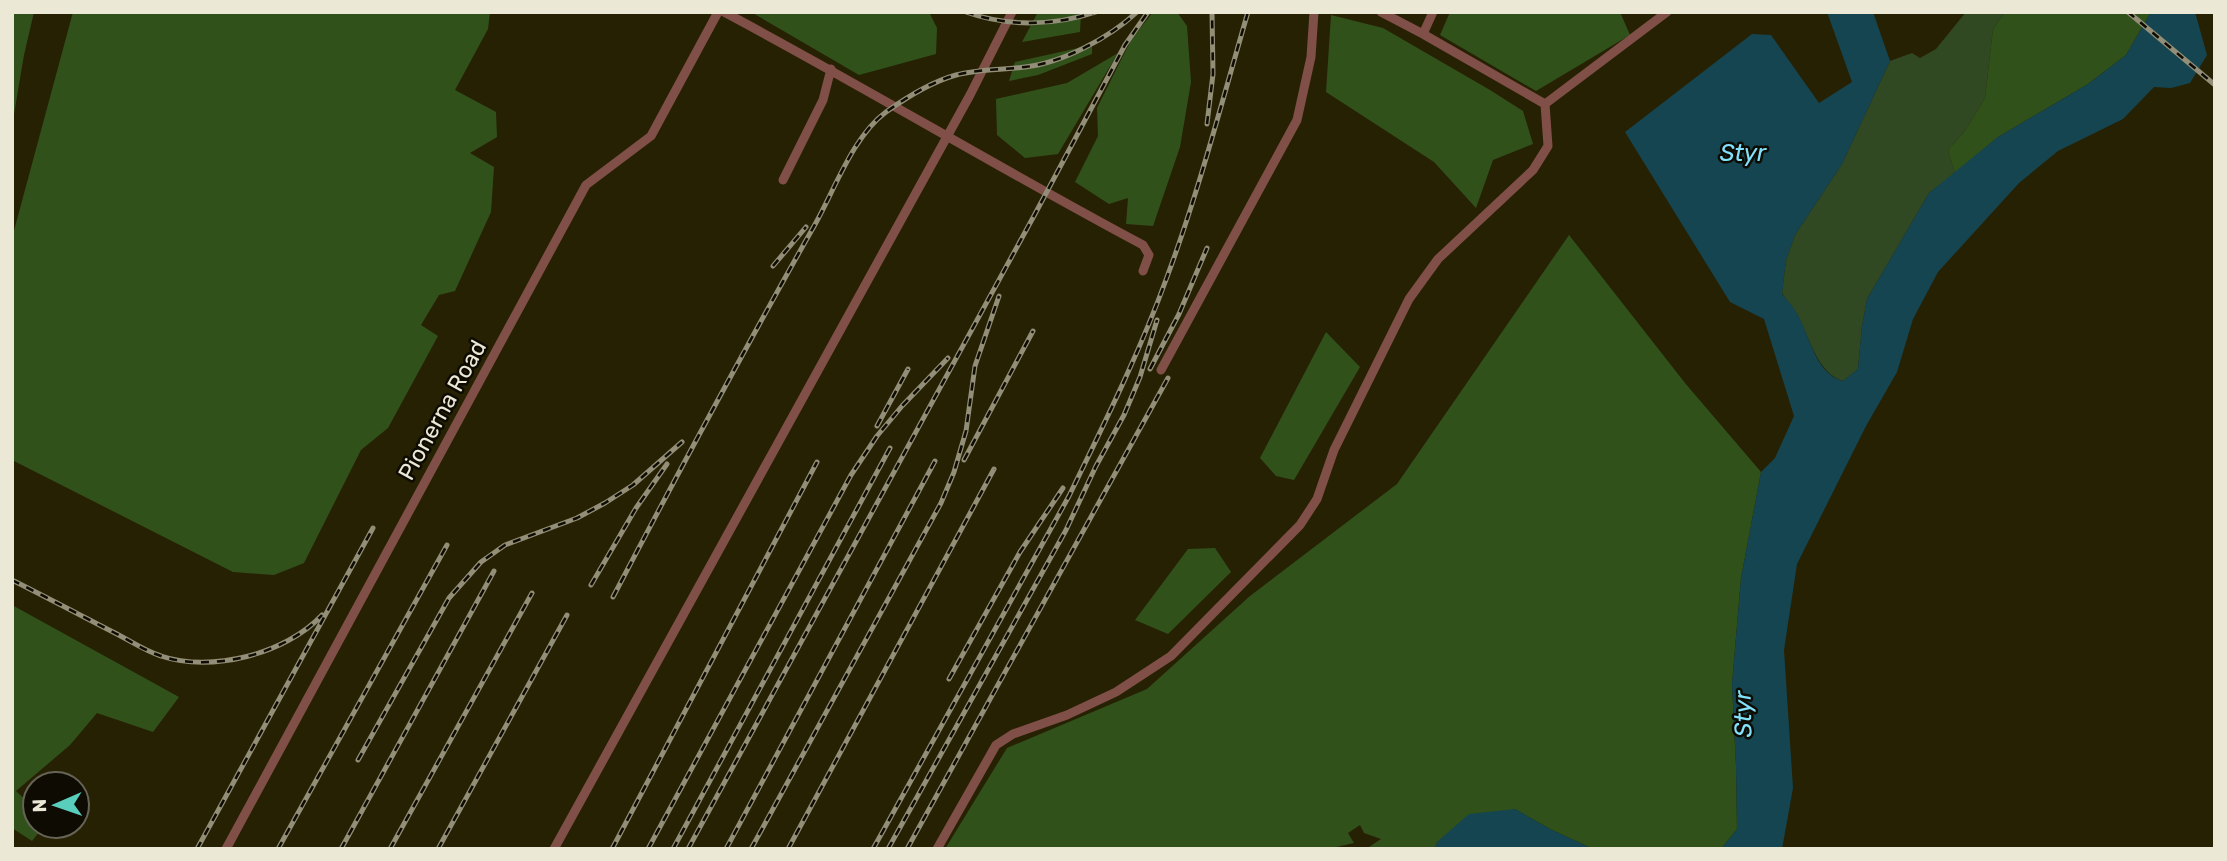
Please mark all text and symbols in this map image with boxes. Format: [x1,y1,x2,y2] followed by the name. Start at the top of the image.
[1720,139,1767,167] water label: Styr
[392,335,492,485] street label: Pionerna Road
[1729,690,1757,738] water label: Styr
[21,770,91,840] north arrow
[28,798,51,813] text: N

